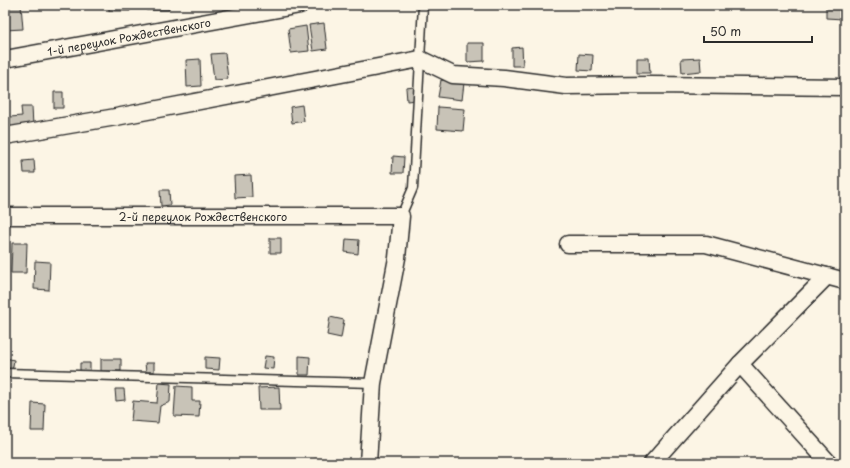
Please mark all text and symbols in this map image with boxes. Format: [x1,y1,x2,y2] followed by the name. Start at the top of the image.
[46,13,212,60] street label: 1-й переулок Рождественского
[704,18,812,44] scale bar
[710,22,741,40] text: 50 m
[119,208,287,225] street label: 2-й переулок Рождественского

